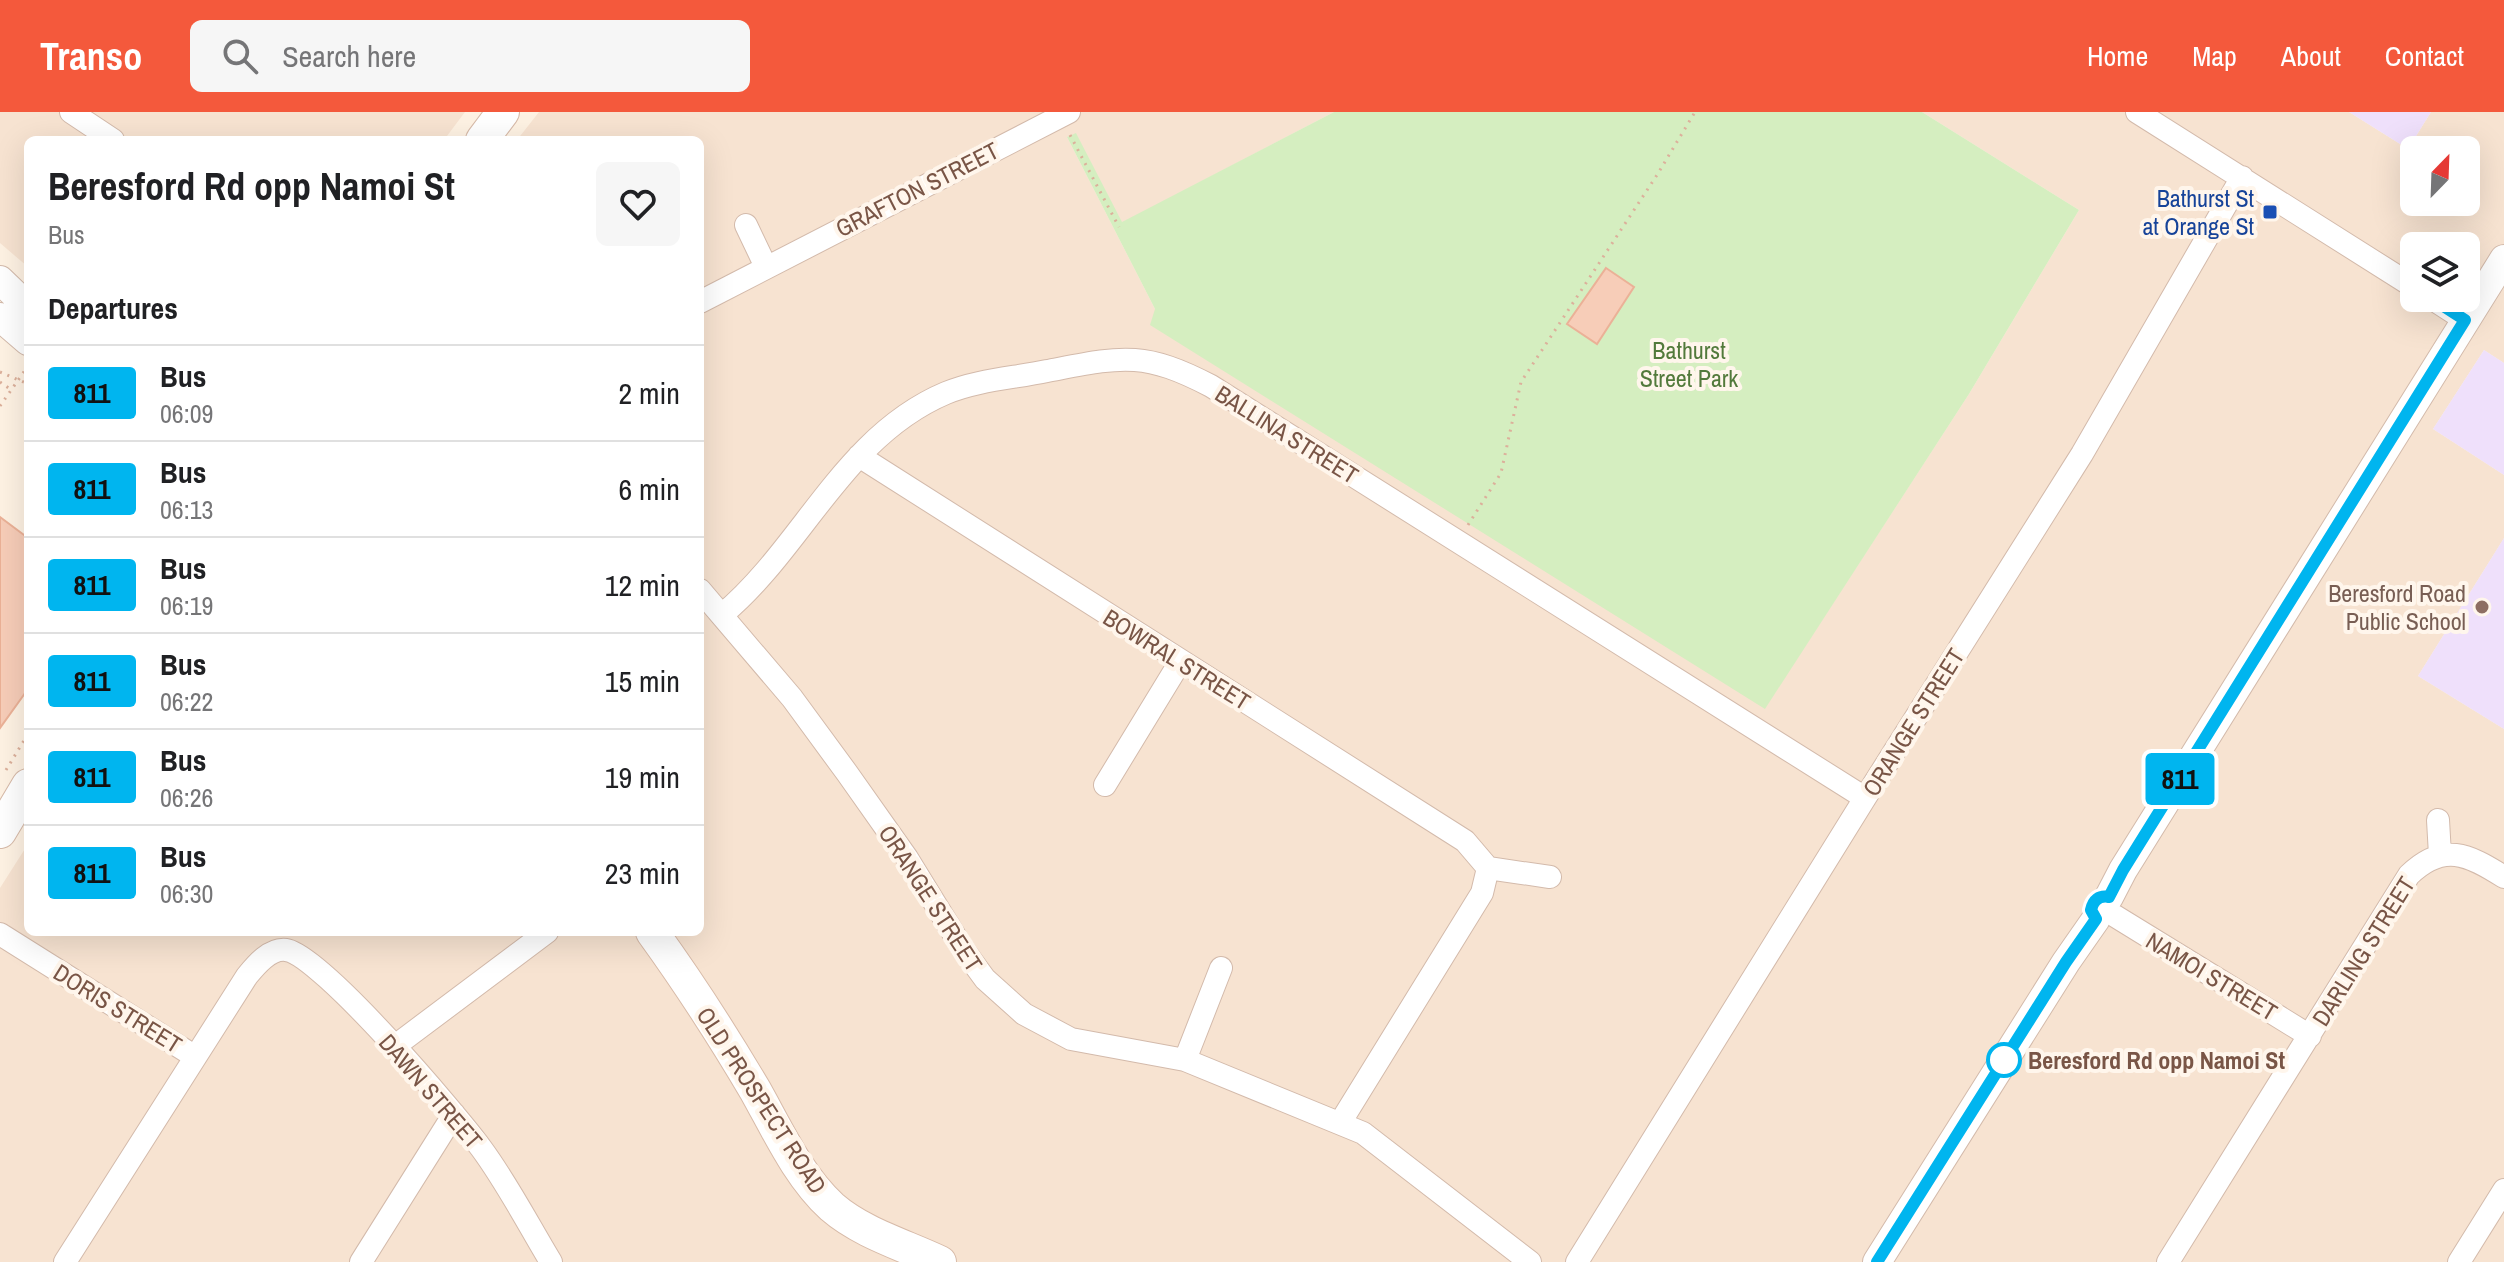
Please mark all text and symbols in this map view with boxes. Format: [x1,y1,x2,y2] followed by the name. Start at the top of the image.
[190,20,750,92] search box
[40,31,142,82] text: Transo
[218,34,262,78] icon: search
[282,36,416,76] text: Search here
[2087,37,2148,75] text: Home
[2192,37,2237,75] text: Map
[2281,37,2341,75] text: About
[2385,37,2464,75] text: Contact
[830,134,1004,244] street label: GRAFTON STREET
[2400,136,2480,216] north arrow
[2400,136,2480,312] map controls
[48,161,455,212] text: Beresford Rd opp Namoi St
[596,162,680,246] button: heart
[2142,182,2255,242] place label: Bathurst St at Orange St
[2261,203,2279,221] marker: Bathurst St at Orange St
[48,217,85,252] text: Bus
[2400,232,2480,312] button: layers
[48,288,178,328] text: Departures
[1640,334,1738,394] park label: Bathurst Street Park
[160,356,206,396] text: Bus
[618,373,680,413] text: 2 min
[73,374,111,412] text: 811
[1209,377,1365,491] street label: BALLINA STREET
[160,396,213,431] text: 06:09
[160,452,206,492] text: Bus
[618,469,680,509] text: 6 min
[73,470,111,508] text: 811
[160,492,213,527] text: 06:13
[160,548,206,588] text: Bus
[605,565,680,605] text: 12 min
[73,566,111,604] text: 811
[2328,577,2466,637] place label: Beresford Road Public School
[160,588,213,623] text: 06:19
[2473,598,2491,616] marker: Beresford Road Public School
[1097,601,1257,717] street label: BOWRAL STREET
[1855,642,1971,802] street label: ORANGE STREET
[160,644,206,684] text: Bus
[605,661,680,701] text: 15 min
[73,662,111,700] text: 811
[160,684,213,719] text: 06:22
[160,740,206,780] text: Bus
[2134,753,2226,805] line badge: 811
[605,757,680,797] text: 19 min
[73,758,111,796] text: 811
[2161,760,2199,798] text: 811
[160,780,213,815] text: 06:26
[872,819,990,977] street label: ORANGE STREET
[160,836,206,876] text: Bus
[605,853,680,893] text: 23 min
[73,854,111,892] text: 811
[2304,870,2422,1032] street label: DARLING STREET
[160,876,213,911] text: 06:30
[2140,924,2284,1028] street label: NAMOI STREET
[48,956,188,1060] street label: DORIS STREET
[690,1001,834,1199] street label: OLD PROSPECT ROAD
[372,1027,490,1155] street label: DAWN STREET
[1987,1043,2021,1077] marker: Beresford Rd opp Namoi St
[2028,1044,2285,1076] place label: Beresford Rd opp Namoi St

